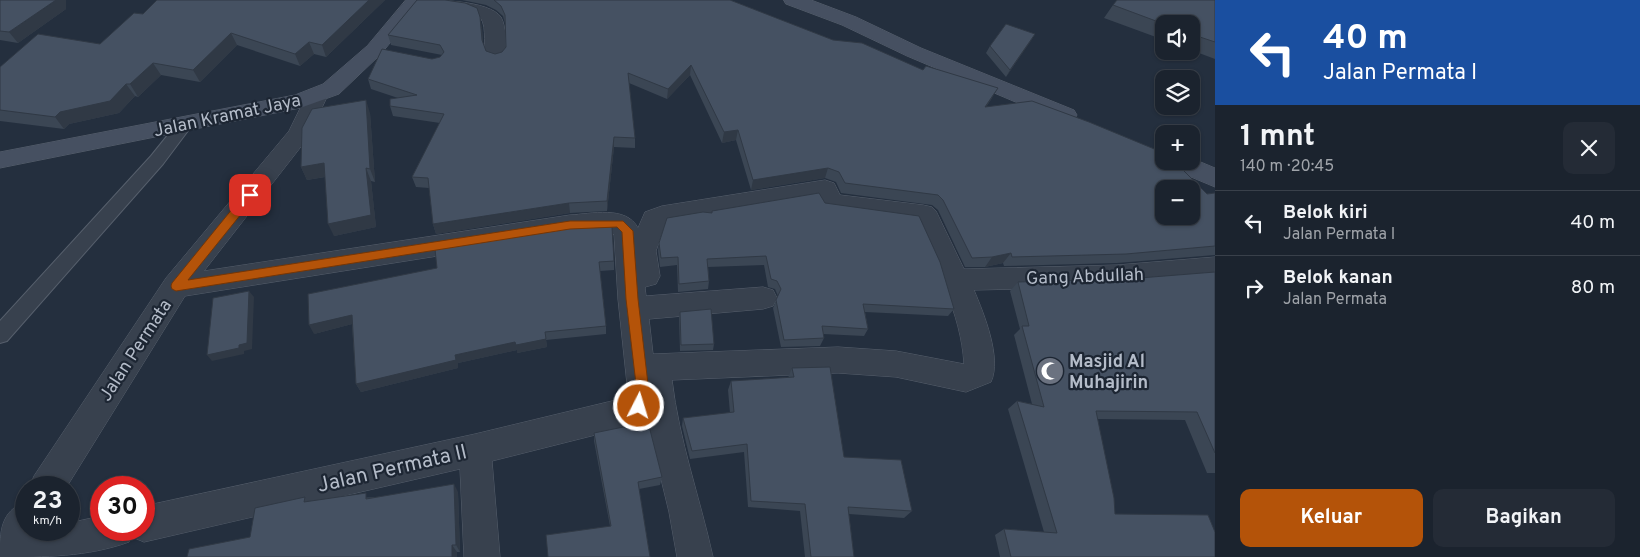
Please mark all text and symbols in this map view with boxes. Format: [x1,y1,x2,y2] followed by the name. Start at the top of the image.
[1155,15,1200,225] map controls
[1155,15,1200,60] button: sound
[1323,17,1408,61] text: 40 m
[1240,20,1305,85] icon: left
[1323,60,1477,87] text: Jalan Permata I
[1155,70,1200,115] button: layers
[152,90,303,143] street label: Jalan Kramat Jaya
[1240,119,1315,156] text: 1 mnt
[1563,122,1615,174] button: close
[1155,125,1200,170] button: +
[1240,157,1334,177] text: 140 m · 20:45
[229,174,271,216] pin
[1155,180,1200,225] button: −
[236,181,264,209] icon: arrive
[1283,201,1368,225] text: Belok kiri
[1240,209,1268,237] icon: left
[1570,211,1615,235] text: 40 m
[1283,225,1395,245] text: Jalan Permata I
[1026,264,1144,291] street label: Gang Abdullah
[1283,266,1393,290] text: Belok kanan
[1240,274,1268,302] icon: right
[1571,276,1615,300] text: 80 m
[1283,290,1387,310] text: Jalan Permata
[95,296,178,406] street label: Jalan Permata
[1069,351,1148,395] place label: Masjid Al Muhajirin
[1035,356,1065,386] mosque icon: Masjid Al Muhajirin
[612,379,664,431] position arrow
[315,439,470,500] street label: Jalan Permata II
[90,476,155,541] speed limit sign: 30
[32,486,63,518] text: 23
[1240,489,1423,547] button: Keluar
[1433,489,1615,547] button: Bagikan
[33,513,62,529] text: km/h

